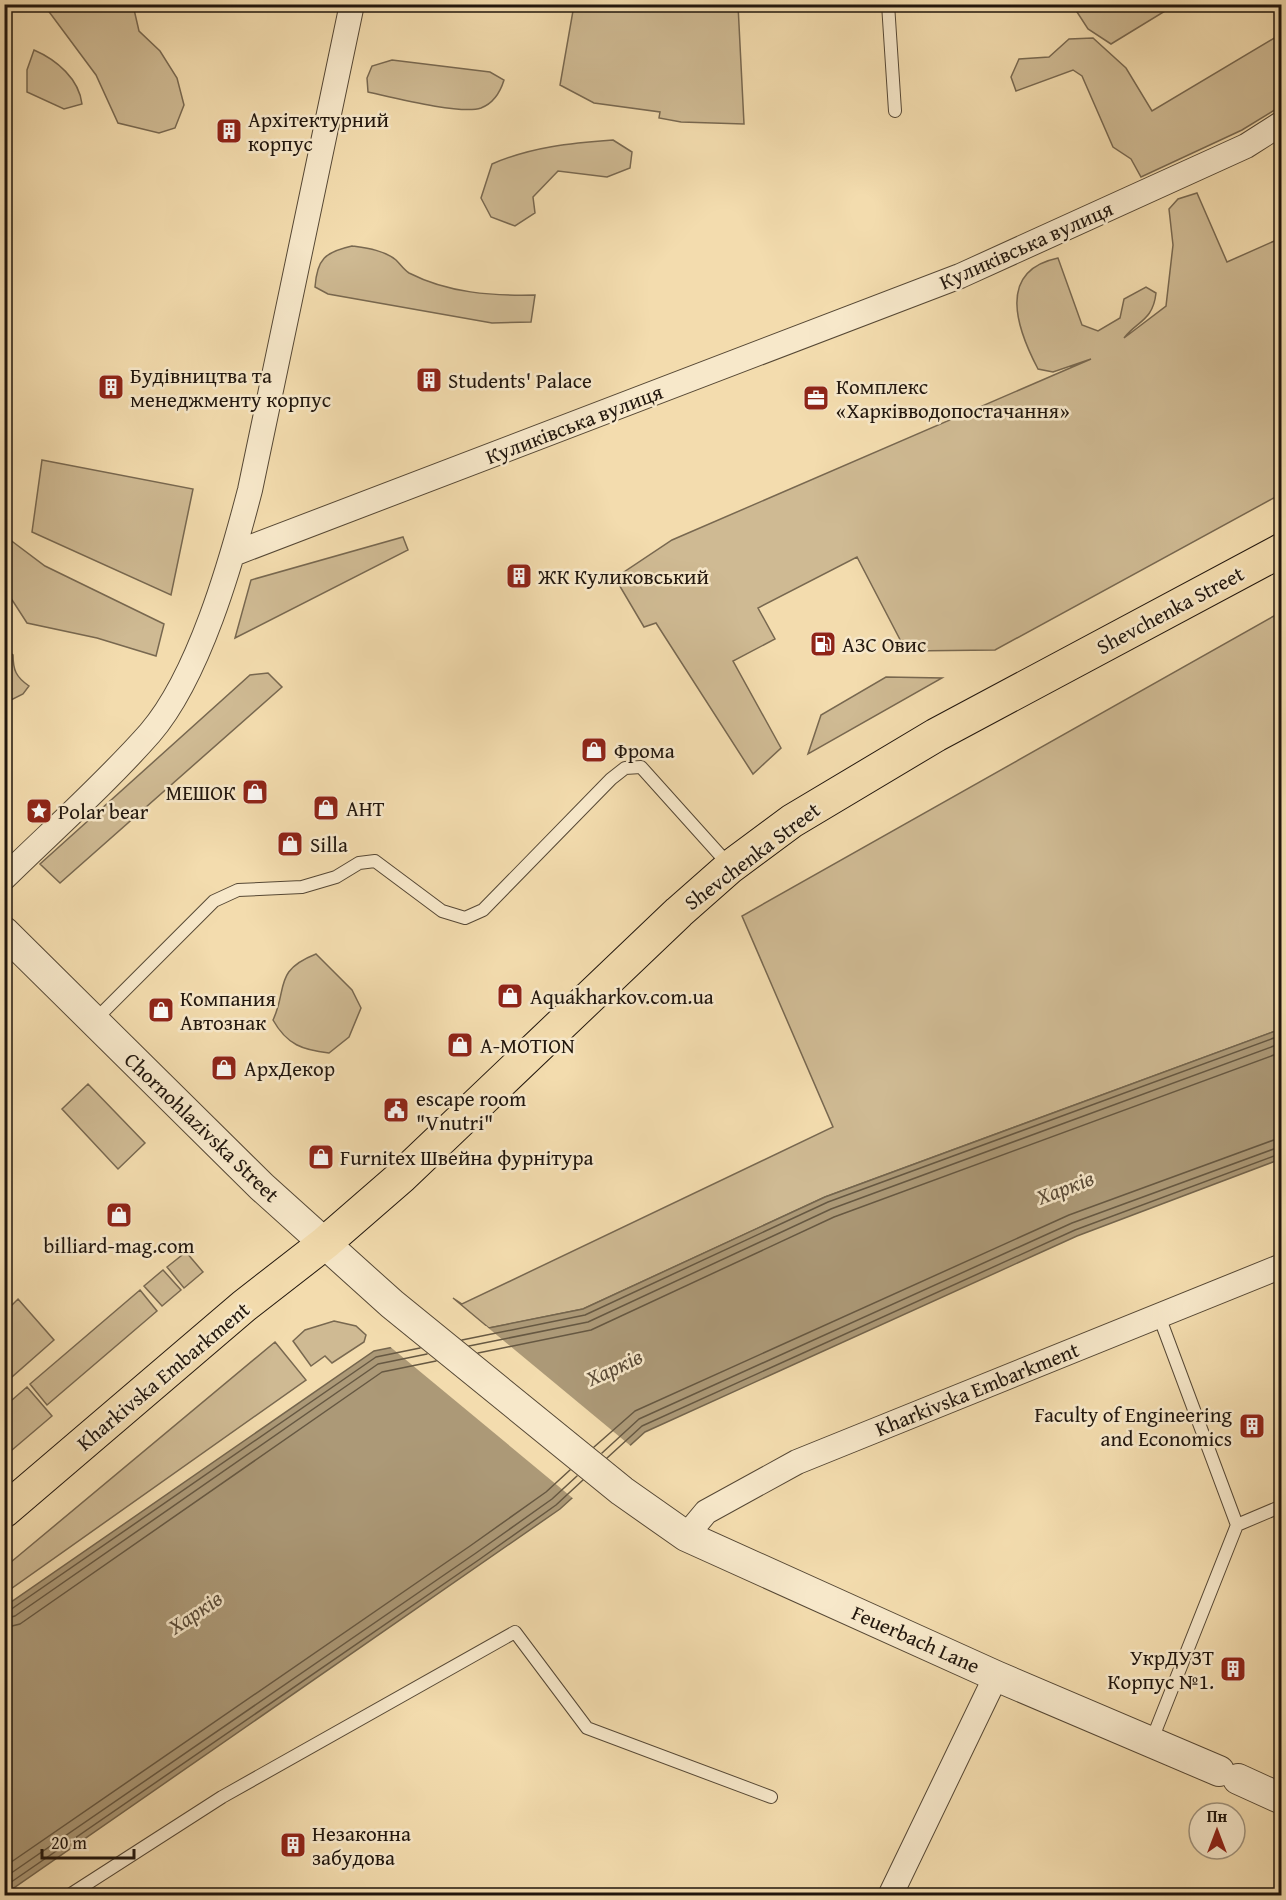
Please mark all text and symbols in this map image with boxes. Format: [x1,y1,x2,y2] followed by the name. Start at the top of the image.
[248,104,389,159] place label: Архітектурний корпус
[214,116,244,146] building icon: Архітектурний корпус
[934,193,1118,297] street label: Куликівська вулиця
[130,360,331,415] place label: Будівництва та менеджменту корпус
[414,365,444,395] building icon: Students' Palace
[448,365,592,396] place label: Students' Palace
[836,371,1070,426] place label: Комплекс «Харківводопостачання»
[96,372,126,402] building icon: Будівництва та менеджменту корпус
[481,376,667,472] street label: Куликівська вулиця
[801,383,831,413] office icon: Комплекс «Харківводопостачання»
[1091,558,1250,662] street label: Shevchenka Street
[504,561,534,591] building icon: ЖК Куликовський
[537,561,709,592] place label: ЖК Куликовський
[808,629,838,659] fuel station icon: АЗС Овис
[842,629,926,660] place label: АЗС Овис
[579,735,609,765] shop icon: Фрома
[614,735,675,766] place label: Фрома
[166,777,236,808] place label: МЕШОК
[240,777,270,807] shop icon: МЕШОК
[311,793,341,823] shop icon: АНТ
[346,793,385,824] place label: АНТ
[678,794,827,917] street label: Shevchenka Street
[24,796,54,826] place icon: Polar bear
[58,796,149,827] place label: Polar bear
[275,829,305,859] shop icon: Silla
[310,829,348,860] place label: Silla
[495,981,525,1011] shop icon: Aquakharkov.com.ua
[530,981,714,1012] place label: Aquakharkov.com.ua
[180,983,276,1038] place label: Компания Автознак
[146,995,176,1025] shop icon: Компания Автознак
[445,1030,475,1060] shop icon: A-MOTION
[480,1030,575,1061] place label: A-MOTION
[118,1045,287,1210] street label: Chornohlazivska Street
[209,1053,239,1083] shop icon: АрхДекор
[244,1053,335,1084] place label: АрхДекор
[416,1083,526,1138] place label: escape room "Vnutri"
[381,1095,411,1125] public building icon: escape room "Vnutri"
[306,1142,336,1172] shop icon: Furnitex Швейна фурнітура
[340,1142,594,1173] place label: Furnitex Швейна фурнітура
[1031,1161,1099,1213] water label: Харків
[104,1200,134,1230] shop icon: billiard-mag.com
[43,1230,195,1261] place label: billiard-mag.com
[70,1294,257,1458] street label: Kharkivska Embarkment
[870,1334,1084,1444] street label: Kharkivska Embarkment
[579,1340,648,1394] water label: Харків
[1034,1399,1233,1454] place label: Faculty of Engineering and Economics
[1237,1411,1267,1441] building icon: Faculty of Engineering and Economics
[161,1582,229,1642] water label: Харків
[847,1597,985,1681] street label: Feuerbach Lane
[1108,1642,1214,1697] place label: УкрДУЗТ Корпус №1.
[1218,1654,1248,1684] building icon: УкрДУЗТ Корпус №1.
[1187,1801,1247,1861] north arrow
[1207,1804,1227,1828] text: Пн
[312,1818,411,1873] place label: Незаконна забудова
[42,1822,134,1860] scale bar
[51,1829,87,1856] text: 20 m
[278,1830,308,1860] building icon: Незаконна забудова

